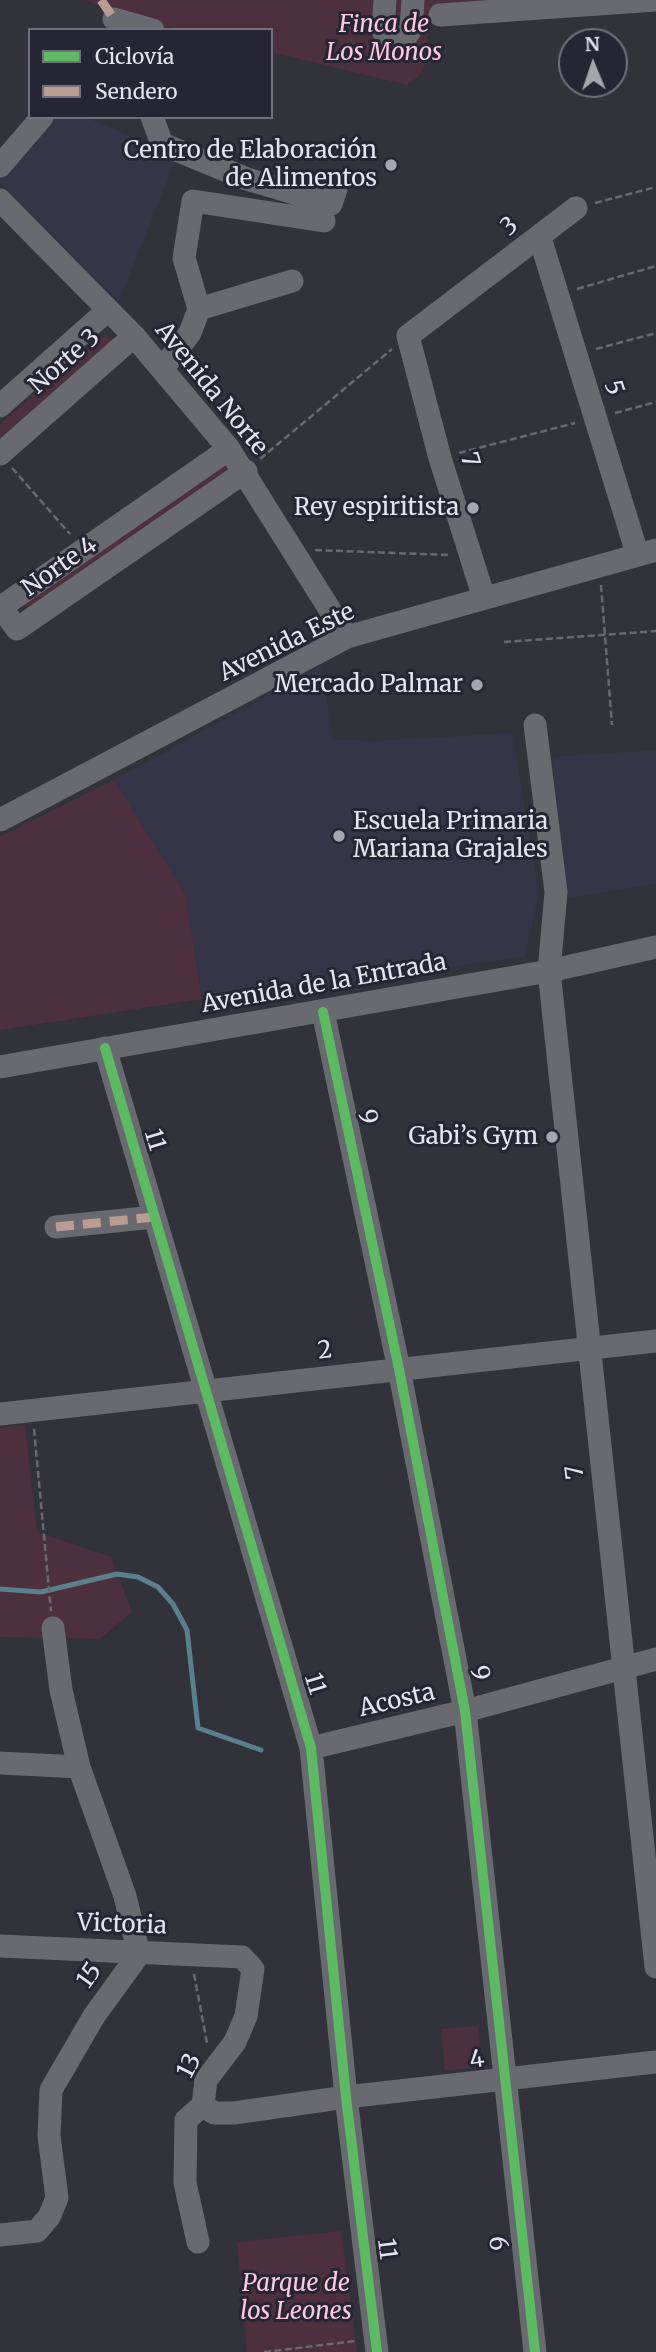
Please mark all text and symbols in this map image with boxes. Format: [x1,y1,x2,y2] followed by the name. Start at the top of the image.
[326,11,442,67] park label: Finca de Los Monos
[28,28,273,119] legend
[558,28,628,98] north arrow
[584,32,600,56] text: N
[95,43,174,70] text: Ciclovía
[95,78,178,105] text: Sendero
[124,137,377,193] place label: Centro de Elaboración de Alimentos
[383,157,399,173] marker: Centro de Elaboración de Alimentos
[496,211,524,243] street label: 3
[149,317,273,461] street label: Avenida Norte
[24,324,106,400] street label: Norte 3
[597,377,629,399] street label: 5
[453,449,485,471] street label: 7
[294,494,459,522] place label: Rey espiritista
[465,500,481,516] marker: Rey espiritista
[17,531,103,603] street label: Norte 4
[215,598,359,688] street label: Avenida Este
[274,671,463,699] place label: Mercado Palmar
[469,677,485,693] marker: Mercado Palmar
[353,808,548,864] place label: Escuela Primaria Mariana Grajales
[331,828,347,844] marker: Escuela Primaria Mariana Grajales
[199,948,449,1020] street label: Avenida de la Entrada
[351,1107,383,1127] street label: 9
[408,1123,538,1151] place label: Gabi’s Gym
[137,1126,171,1154] street label: 11
[544,1129,560,1145] marker: Gabi’s Gym
[316,1336,334,1366] street label: 2
[561,1463,591,1481] street label: 7
[463,1663,495,1683] street label: 9
[297,1670,331,1698] street label: 11
[356,1678,438,1724] street label: Acosta
[77,1909,167,1941] street label: Victoria
[71,1958,109,1994] street label: 15
[468,2045,486,2075] street label: 4
[172,2049,208,2083] street label: 13
[486,2234,516,2252] street label: 9
[370,2237,402,2261] street label: 11
[240,2270,352,2326] park label: Parque de los Leones

